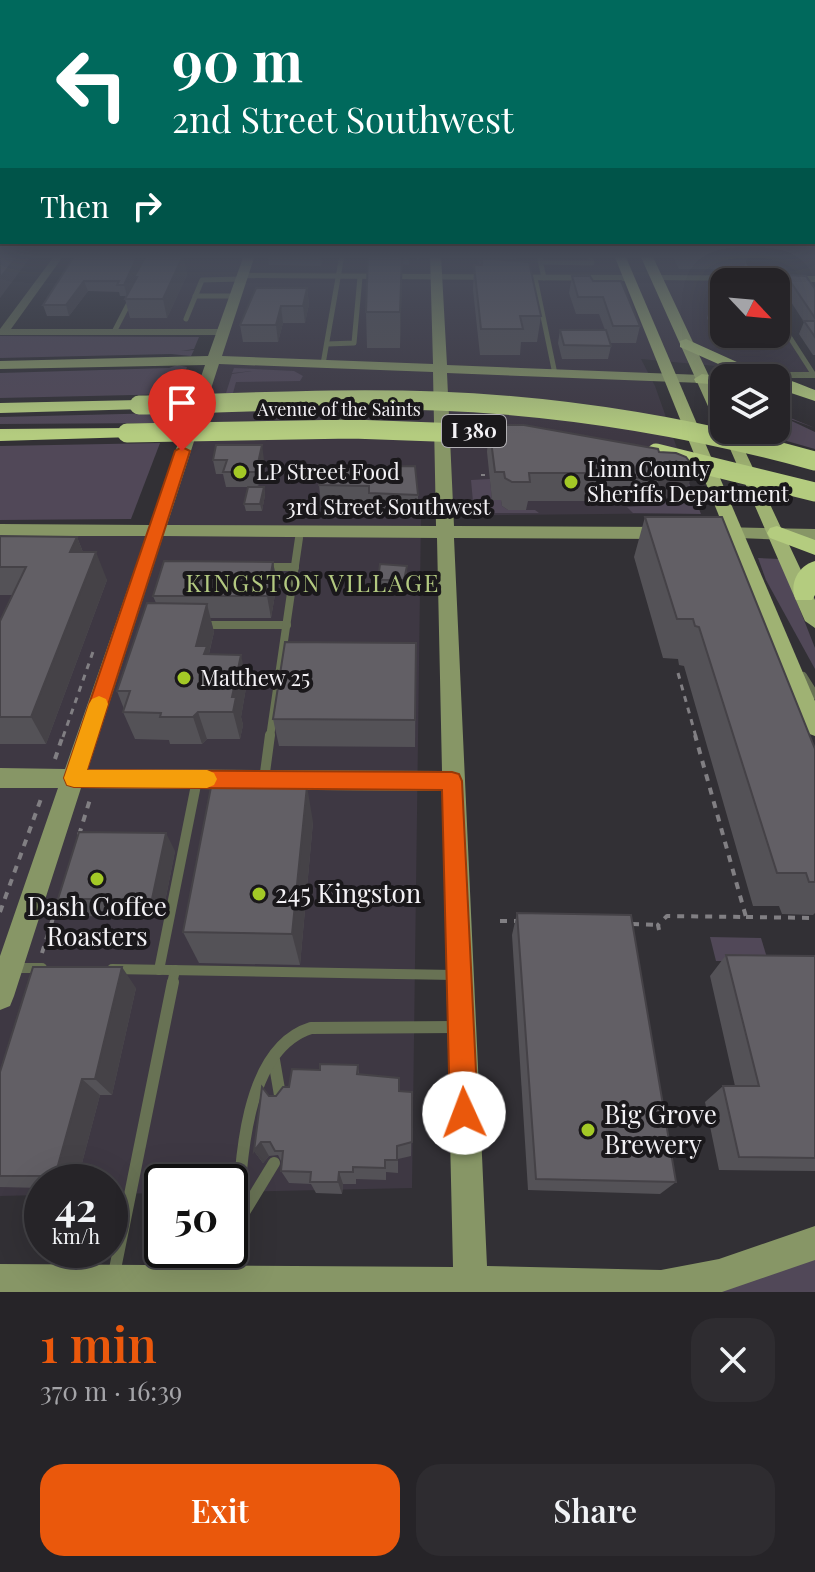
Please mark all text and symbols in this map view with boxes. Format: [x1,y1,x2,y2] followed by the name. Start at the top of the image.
[172,22,303,97] text: 90 m
[40,32,144,136] icon: left
[172,94,514,142] text: 2nd Street Southwest
[125,184,169,228] icon: right
[40,186,109,226] text: Then
[710,268,790,348] north arrow
[710,268,790,444] map controls
[710,364,790,444] button: layers
[148,369,216,451] pin
[160,381,204,425] icon: arrive
[256,397,421,421] street label: Avenue of the Saints
[442,415,506,447] road number: I 380
[587,453,790,508] place label: Linn County Sheriffs Department
[256,456,400,486] place label: LP Street Food
[231,463,249,481] marker: LP Street Food
[562,473,580,491] marker: Linn County Sheriffs Department
[286,491,491,521] street label: 3rd Street Southwest
[186,566,440,598] district label: KINGSTON VILLAGE
[200,662,310,692] place label: Matthew 25
[175,669,193,687] marker: Matthew 25
[88,870,106,888] marker: Dash Coffee Roasters
[275,875,422,910] place label: 245 Kingston
[250,885,268,903] marker: 245 Kingston
[27,888,167,953] place label: Dash Coffee Roasters
[422,1071,506,1155] position arrow
[604,1096,717,1161] place label: Big Grove Brewery
[579,1121,597,1139] marker: Big Grove Brewery
[144,1164,248,1268] speed limit sign: 50
[55,1179,97,1232] text: 42
[52,1222,100,1249] text: km/h
[40,1311,157,1375] text: 1 min
[691,1318,775,1402] button: close
[40,1373,182,1408] text: 370 m · 16:39
[40,1464,400,1556] button: Exit
[416,1464,775,1556] button: Share

